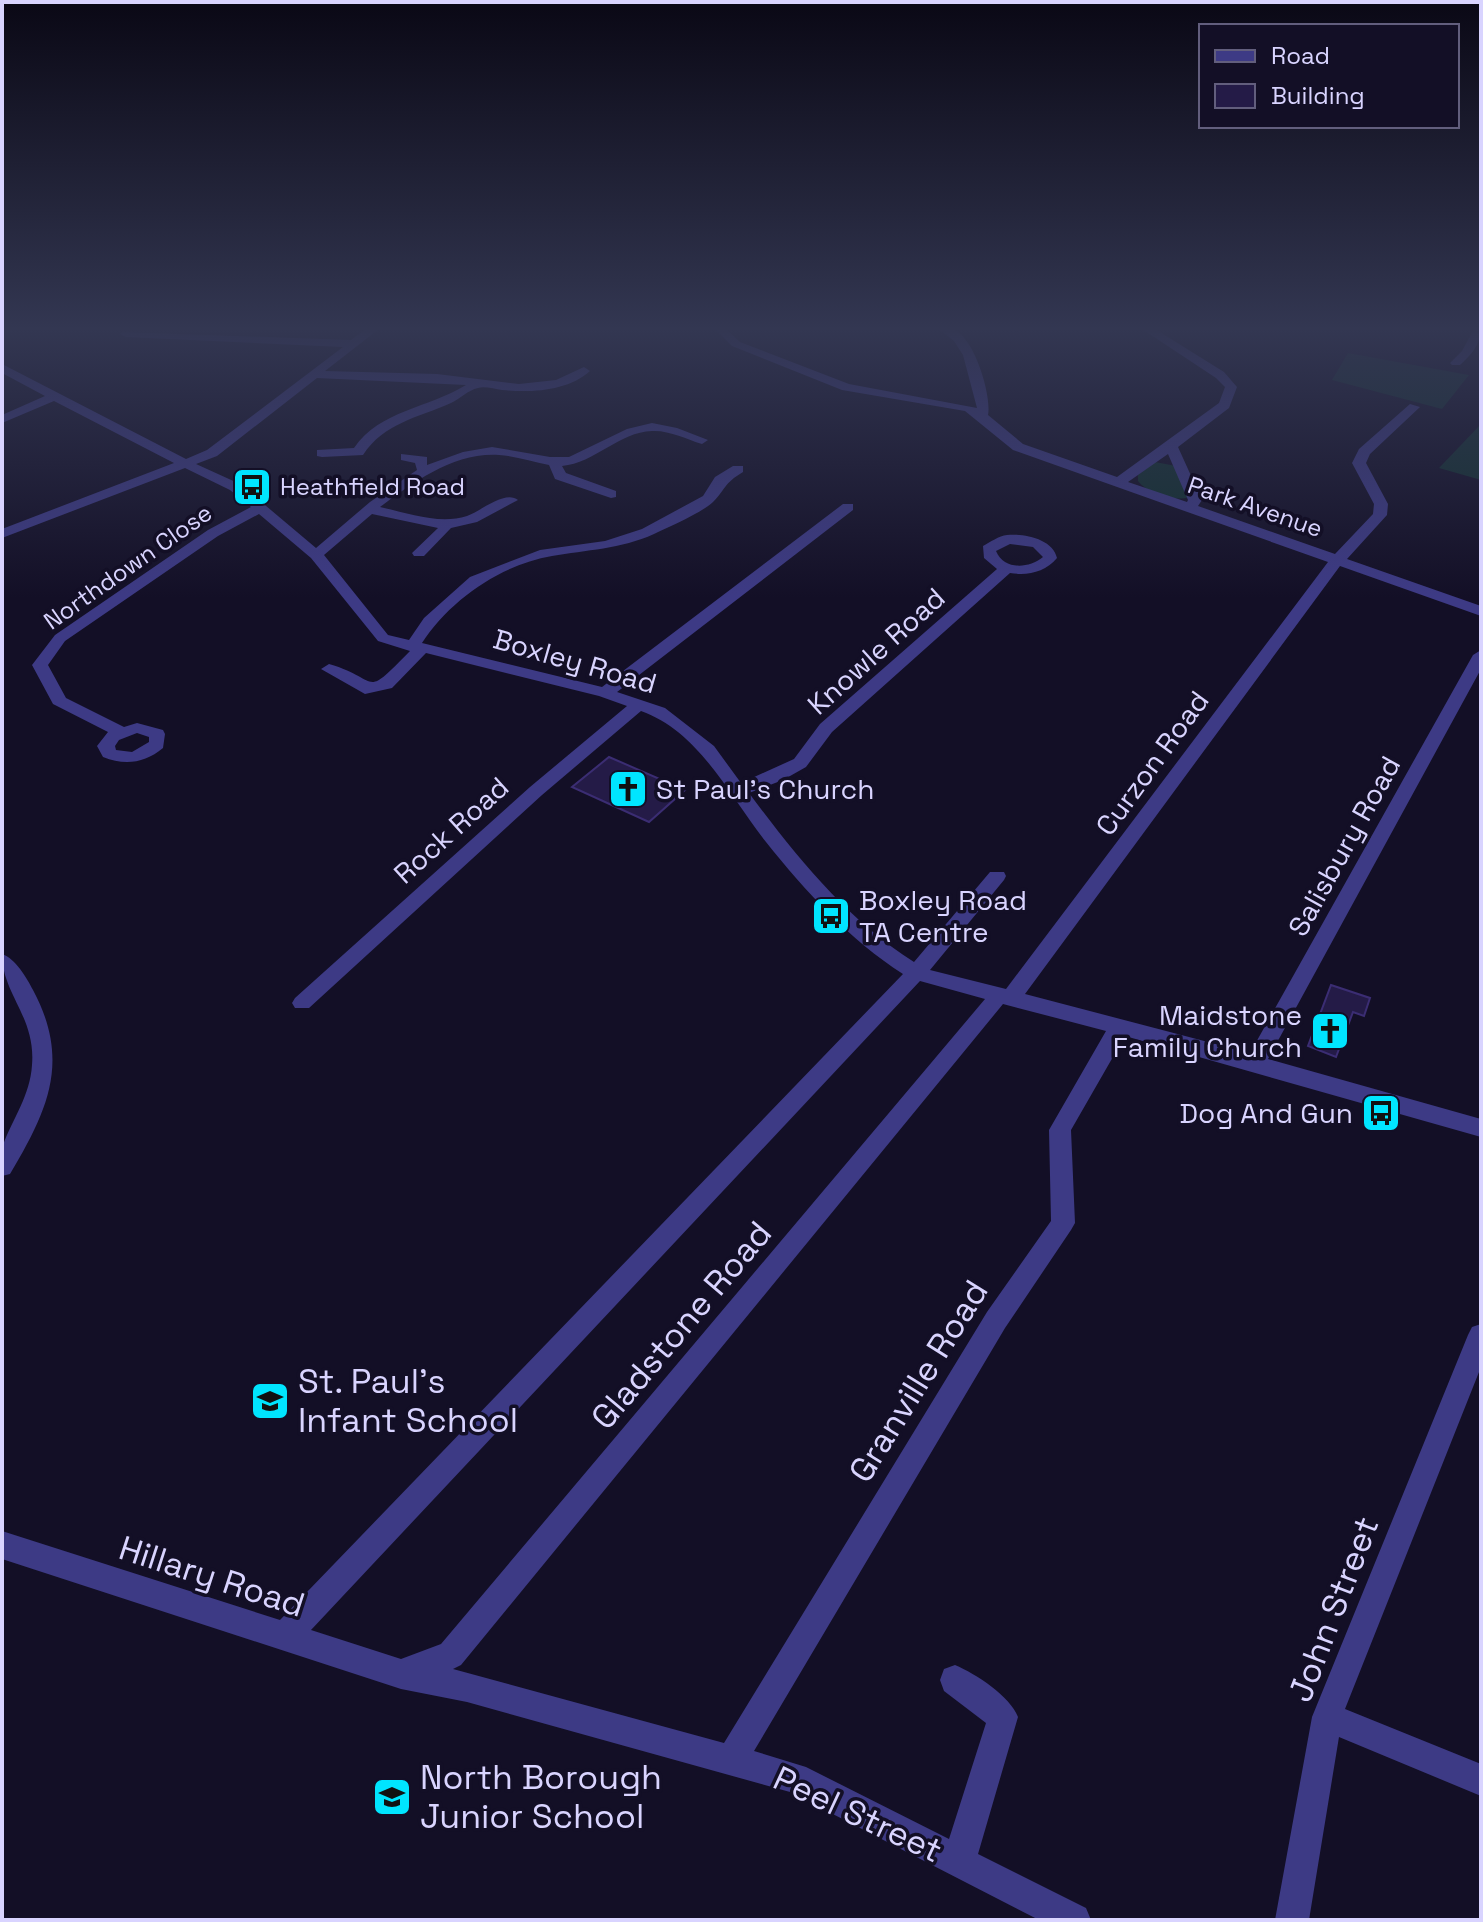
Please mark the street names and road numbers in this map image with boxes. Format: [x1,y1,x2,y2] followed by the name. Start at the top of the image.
[1184,469,1327,544] street label: Park Avenue
[37,497,218,636] street label: Northdown Close
[800,580,952,722] street label: Knowle Road
[489,621,661,701] street label: Boxley Road
[1087,684,1217,842] street label: Curzon Road
[1280,750,1408,942] street label: Salisbury Road
[386,769,516,891] street label: Rock Road
[582,1212,781,1438] street label: Gladstone Road
[839,1272,998,1490] street label: Granville Road
[1279,1511,1388,1708] street label: John Street
[114,1526,310,1627] street label: Hillary Road
[767,1757,949,1872] street label: Peel Street

